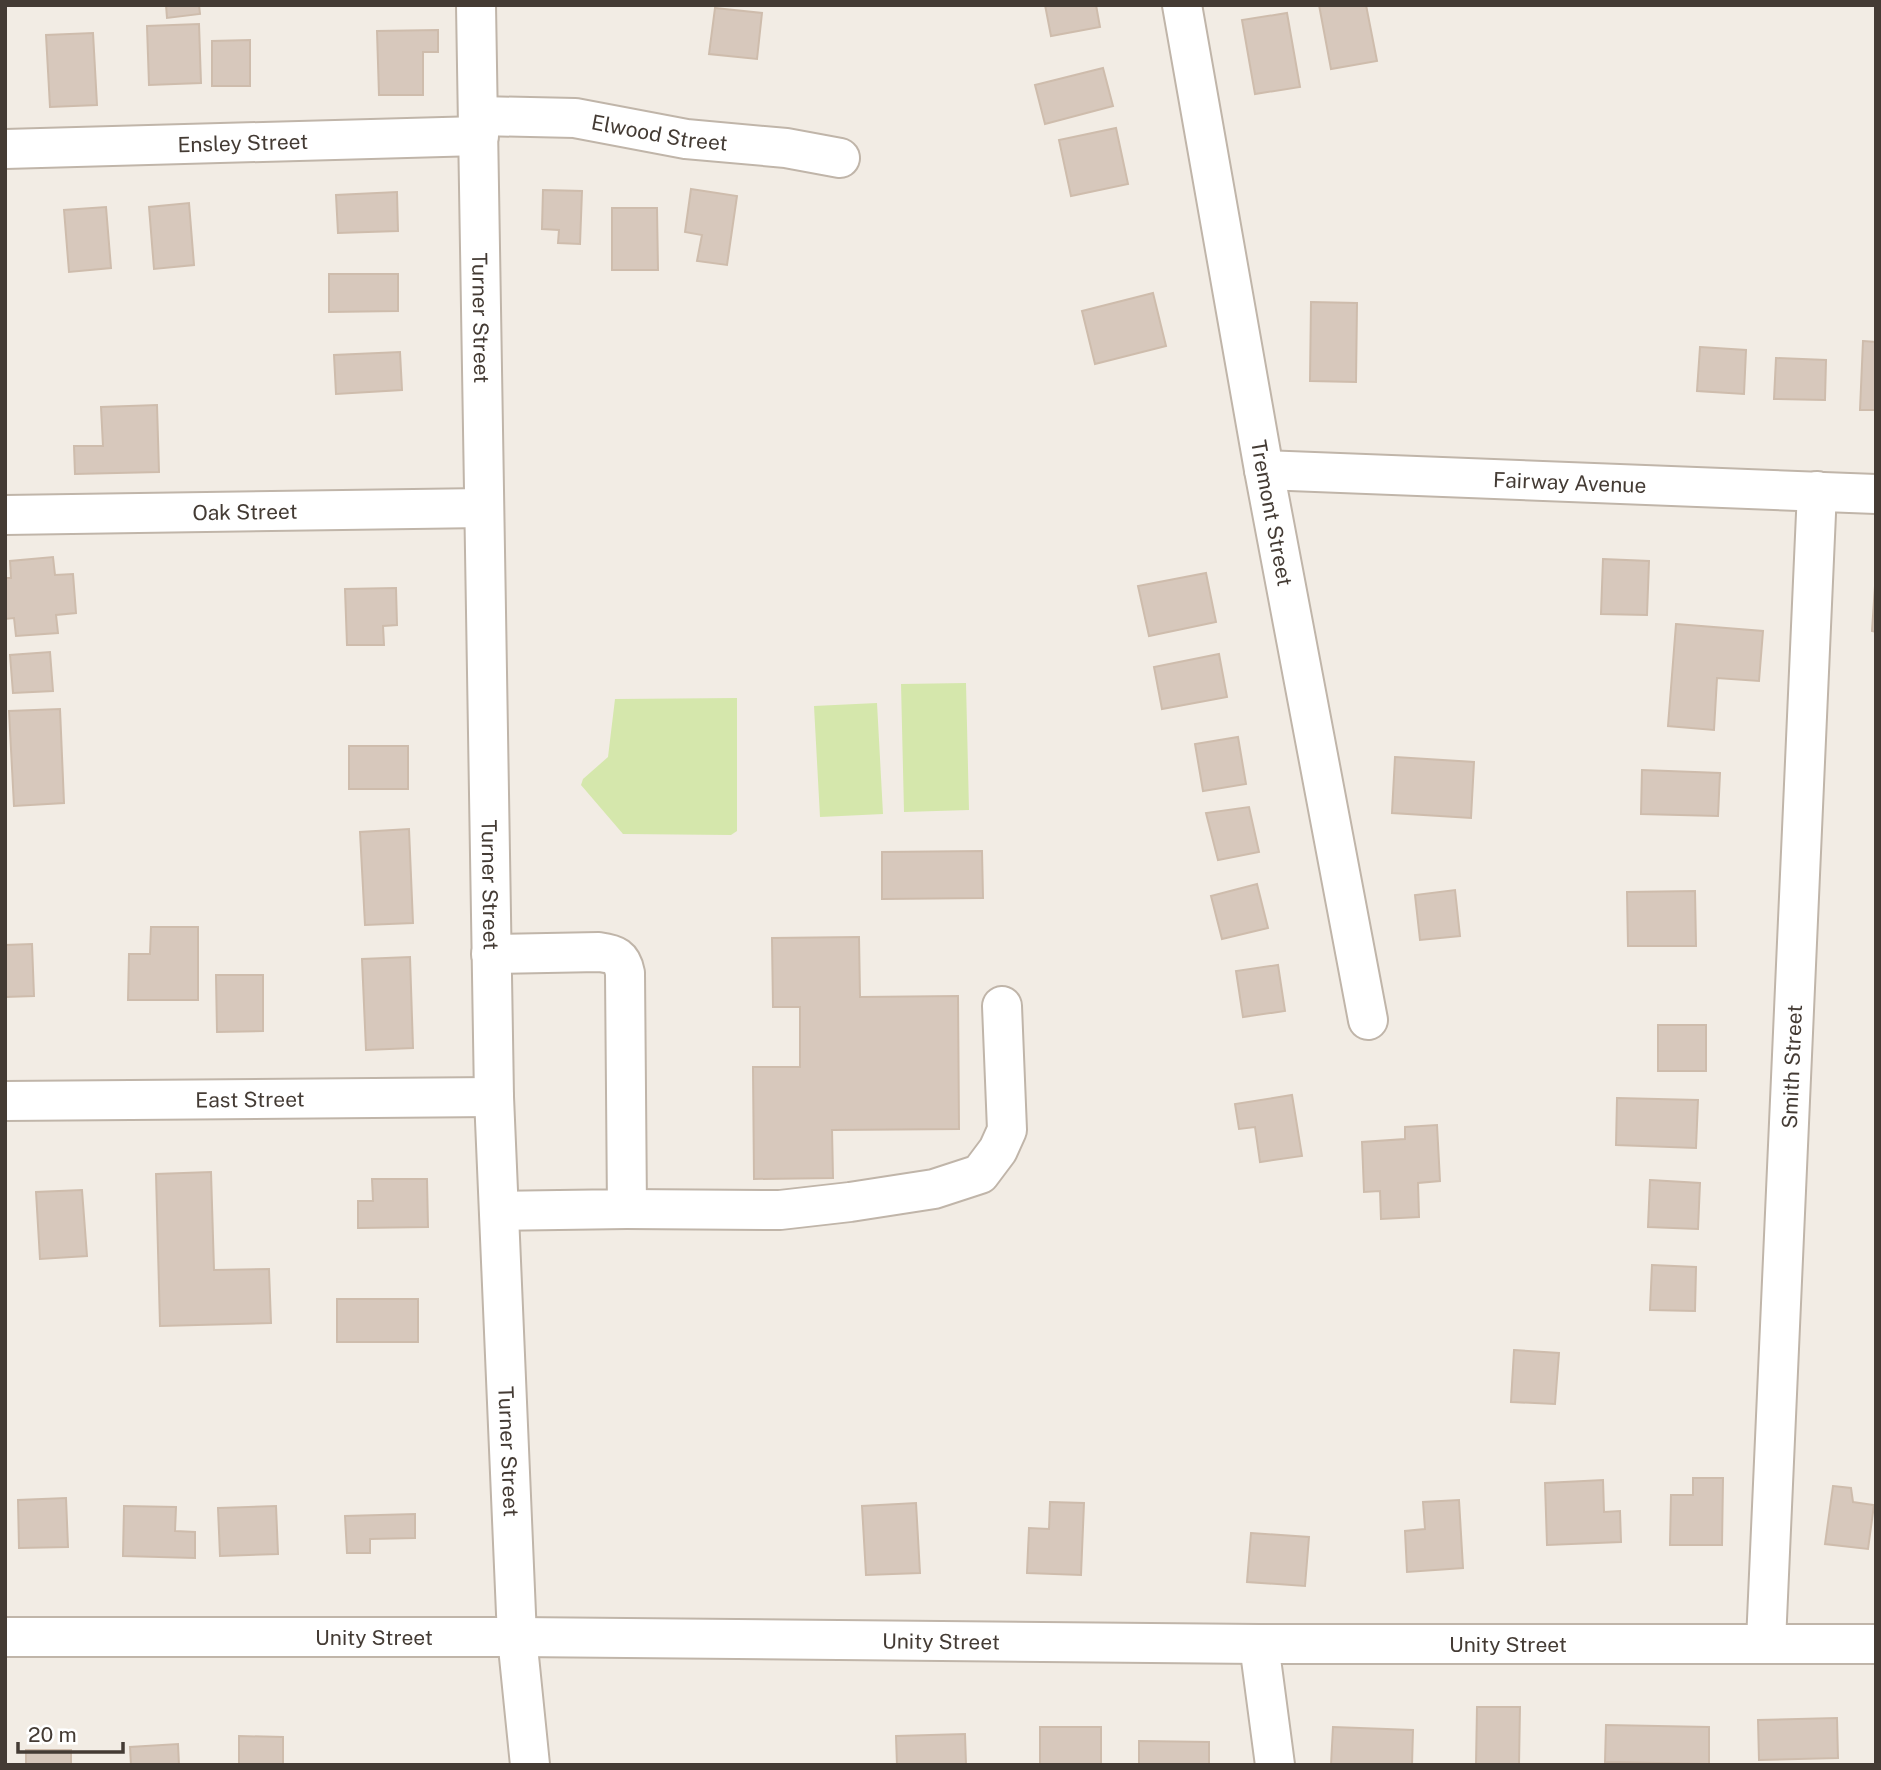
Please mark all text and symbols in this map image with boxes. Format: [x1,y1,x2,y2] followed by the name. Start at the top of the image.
[590,109,729,155] street label: Elwood Street
[177,128,309,157] street label: Ensley Street
[468,252,495,383] street label: Turner Street
[1246,438,1298,588] street label: Tremont Street
[1493,466,1647,497] street label: Fairway Avenue
[192,498,298,525] street label: Oak Street
[477,819,504,950] street label: Turner Street
[1776,1004,1807,1129] street label: Smith Street
[195,1086,305,1112] street label: East Street
[494,1386,524,1517] street label: Turner Street
[315,1625,433,1650] street label: Unity Street
[882,1628,1000,1654] street label: Unity Street
[1449,1632,1567,1657] street label: Unity Street
[18,1710,122,1754] scale bar
[28,1722,77,1747] text: 20 m

